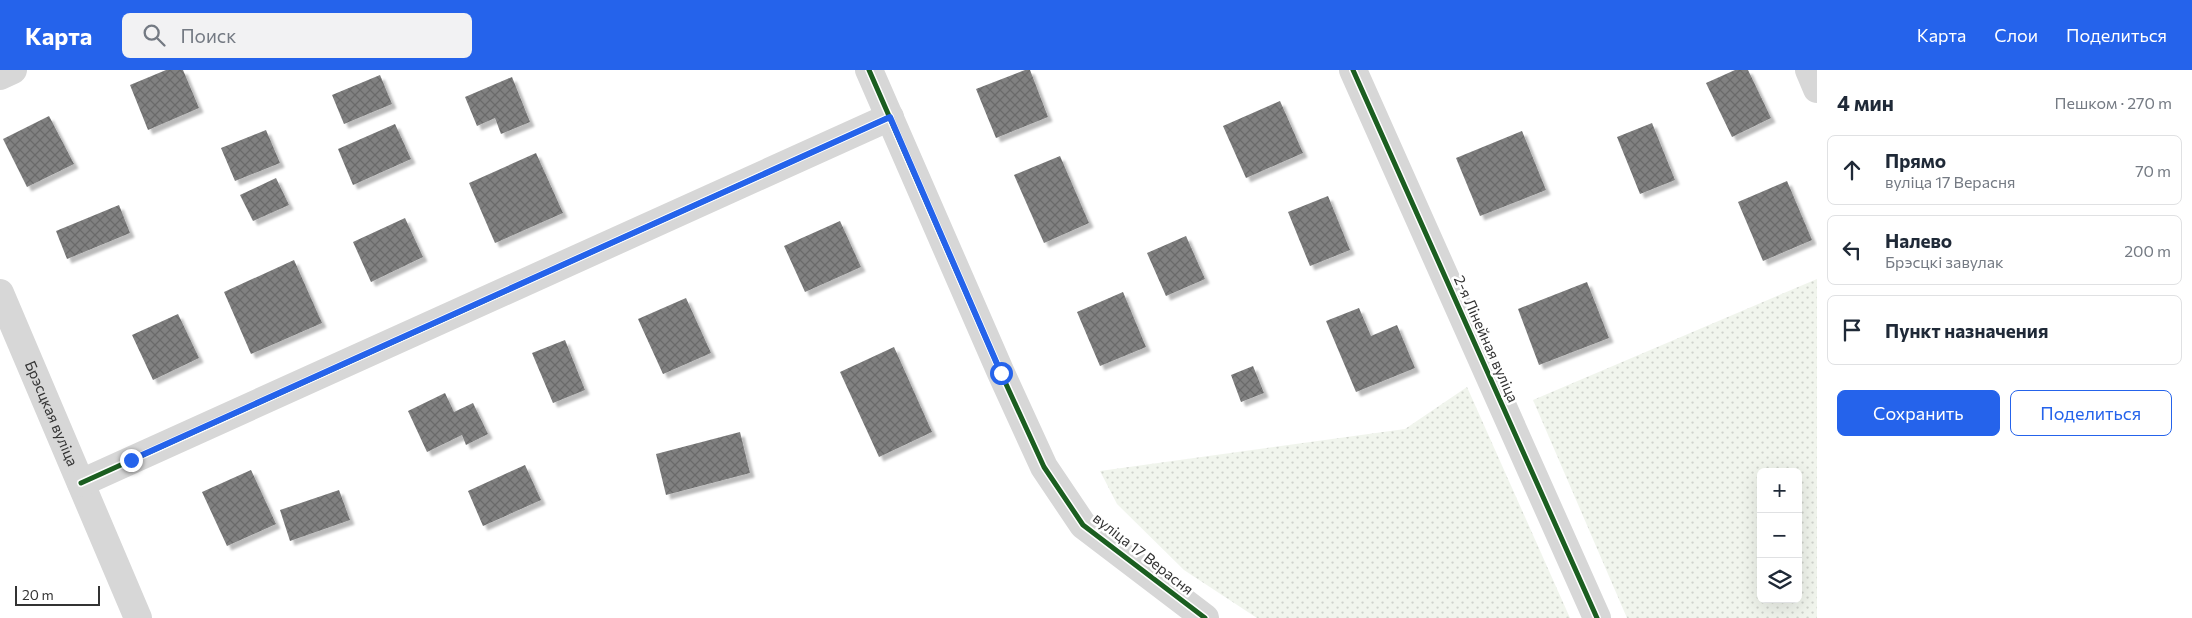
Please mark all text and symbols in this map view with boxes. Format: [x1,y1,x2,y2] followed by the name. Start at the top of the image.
[122,13,472,58] search box
[25,21,92,50] text: Карта
[140,21,168,49] icon: search
[180,24,236,47] text: Поиск
[1917,24,1966,46] text: Карта
[1994,24,2038,46] text: Слои
[2066,24,2167,46] text: Поделиться
[1837,90,1894,115] text: 4 мин
[2055,93,2172,112] text: Пешком · 270 m
[1885,149,1946,172] text: Прямо
[1838,156,1866,184] icon: ahead
[2135,161,2171,180] text: 70 m
[1885,172,2015,191] text: вуліца 17 Верасня
[1885,229,1952,252] text: Налево
[1838,236,1866,264] icon: left
[2124,241,2171,260] text: 200 m
[1885,252,2004,271] text: Брэсцкі завулак
[1451,272,1523,405] street label: 2-я Лінейная вуліца
[1838,316,1866,344] icon: arrive
[1885,319,2048,342] text: Пункт назначения
[22,358,82,469] street label: Брэсцкая вуліца
[990,362,1013,385] route start
[1837,390,2000,436] button: Сохранить
[2010,390,2172,436] button: Поделиться
[120,449,143,472] route end
[1757,468,1802,603] map controls
[1757,468,1802,513] button: +
[1090,508,1197,598] street label: вуліца 17 Верасня
[1757,513,1802,558] button: −
[1757,558,1802,603] button: layers
[15,583,100,606] scale bar
[22,586,54,603] text: 20 m

